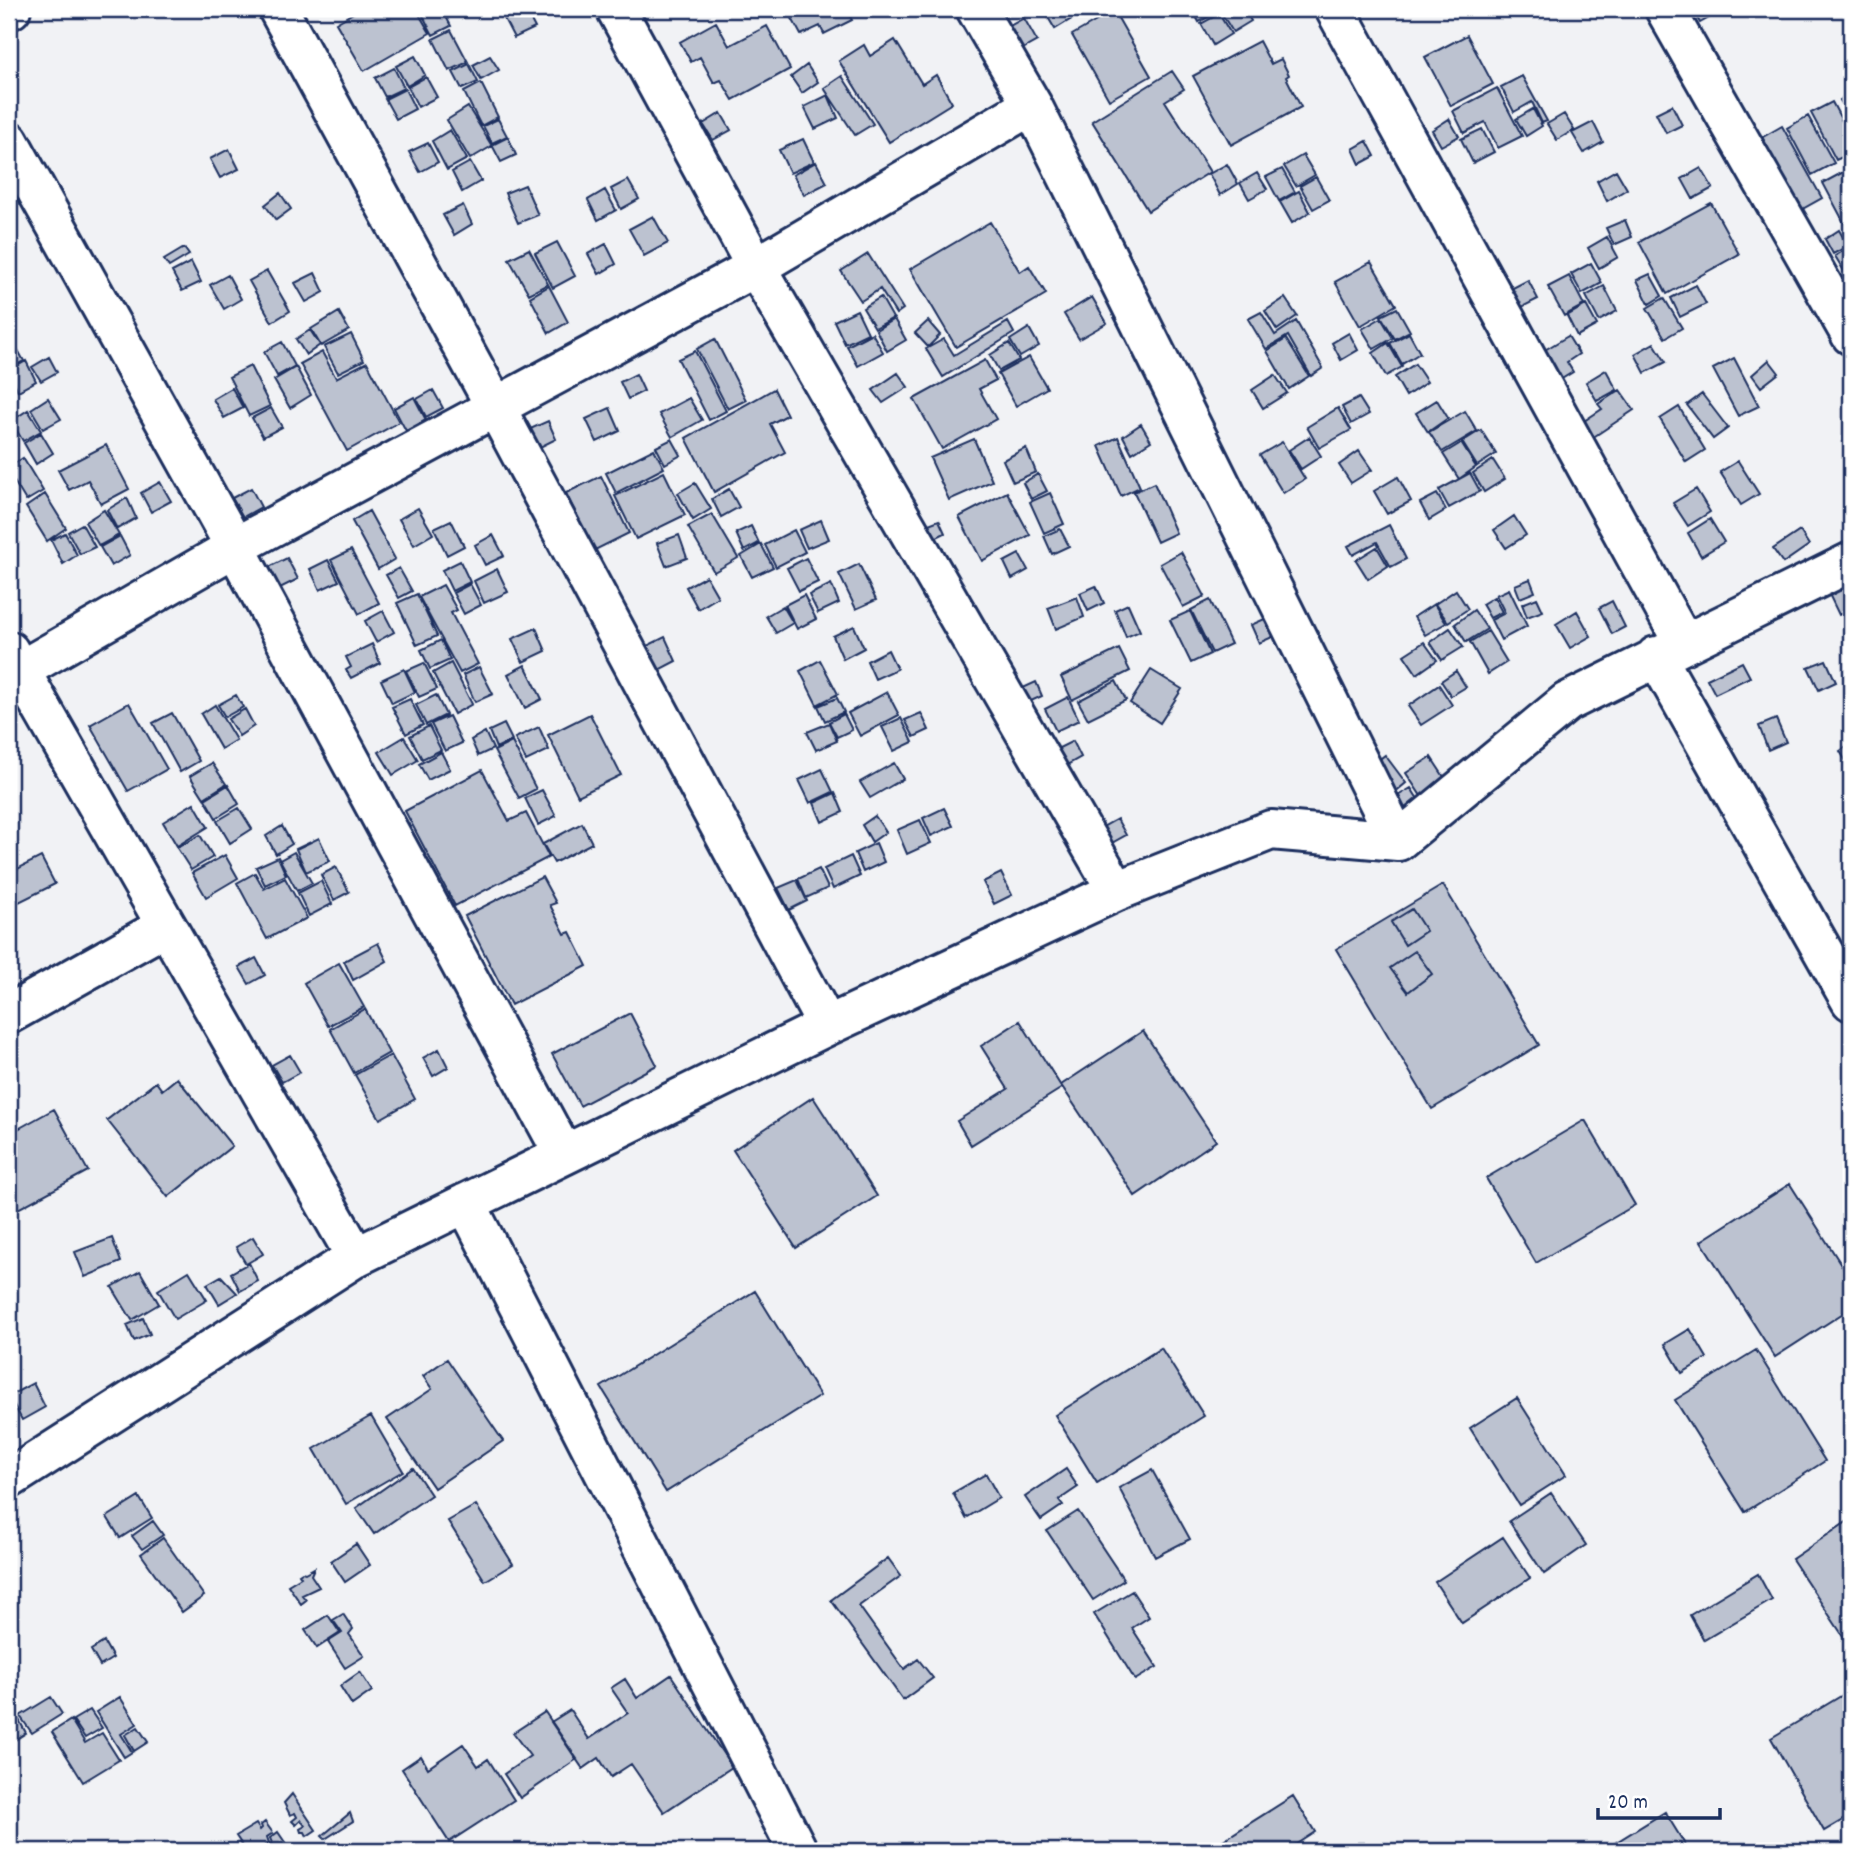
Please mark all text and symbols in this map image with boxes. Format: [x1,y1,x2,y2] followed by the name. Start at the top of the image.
[1598,1776,1720,1820] scale bar
[1608,1789,1648,1819] text: 20 m

